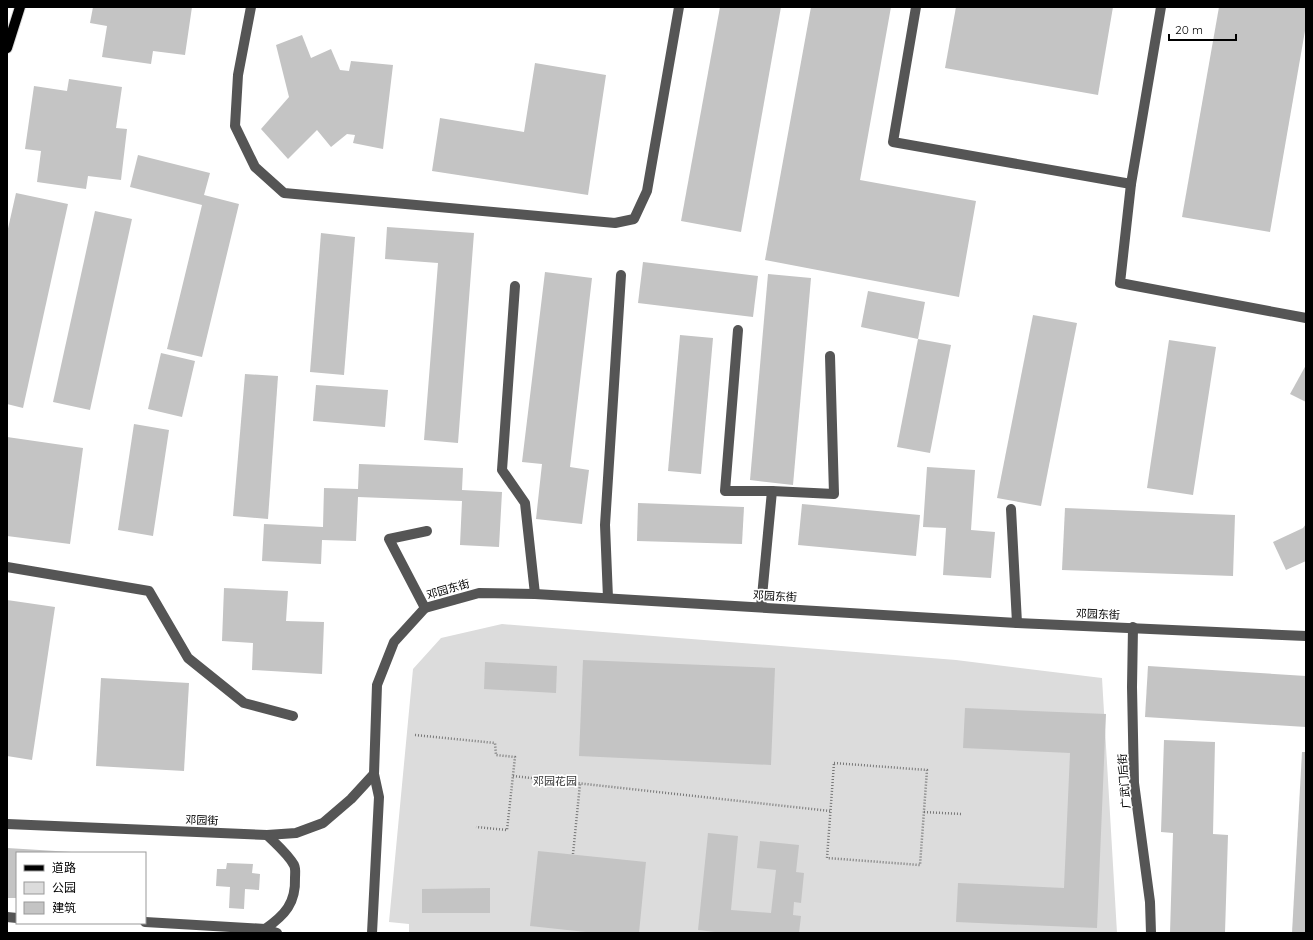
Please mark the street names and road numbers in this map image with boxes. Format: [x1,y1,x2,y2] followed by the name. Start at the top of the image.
[425,576,471,602] street label: 邓园东街
[753,588,797,604] street label: 邓园东街
[1076,606,1120,622] street label: 邓园东街
[1115,753,1133,809] street label: 广武门后街
[185,812,219,828] street label: 邓园街

